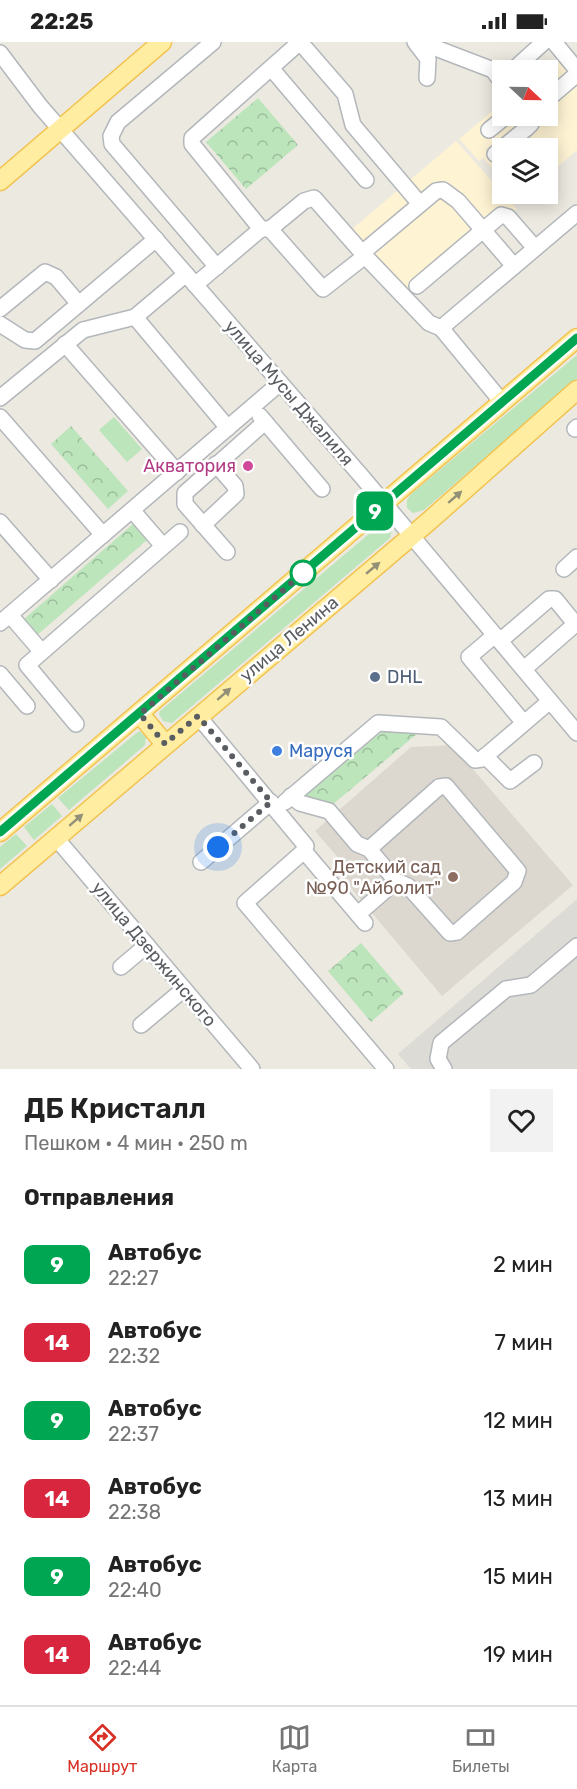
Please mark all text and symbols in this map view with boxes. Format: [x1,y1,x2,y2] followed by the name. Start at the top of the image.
[30,8,94,35] text: 22:25
[492,60,558,126] north arrow
[492,60,558,204] map controls
[492,138,558,204] button: layers
[220,316,358,470] street label: улица Мусы Джалиля
[143,455,236,477] place label: Акватория
[241,459,255,473] marker: Акватория
[447,491,462,504] one-way arrow
[356,492,394,530] line badge: 9
[368,499,382,524] text: 9
[290,560,316,586] unlabelled marker
[365,561,381,574] one-way arrow
[235,591,343,687] street label: улица Ленина
[387,666,422,688] place label: DHL
[368,670,382,684] marker: DHL
[216,687,232,700] one-way arrow
[289,740,353,762] place label: Маруся
[270,744,284,758] marker: Маруся
[68,814,84,827] one-way arrow
[203,832,233,862] your location
[306,856,441,899] place label: Детский сад №90 "Айболит"
[446,870,460,884] marker: Детский сад №90 "Айболит"
[87,877,221,1031] street label: улица Дзержинского
[490,1089,553,1152] button: heart
[24,1092,206,1125] text: ДБ Кристалл
[24,1131,248,1155] text: Пешком · 4 мин · 250 m
[24,1184,174,1211] text: Отправления
[108,1239,202,1266] text: Автобус
[493,1251,553,1278] text: 2 мин
[50,1252,64,1277] text: 9
[108,1266,159,1290] text: 22:27
[108,1317,202,1344] text: Автобус
[495,1329,553,1356] text: 7 мин
[45,1330,69,1355] text: 14
[108,1344,160,1368] text: 22:32
[108,1395,202,1422] text: Автобус
[483,1407,553,1434] text: 12 мин
[50,1408,64,1433] text: 9
[108,1422,159,1446] text: 22:37
[108,1473,202,1500] text: Автобус
[483,1485,553,1512] text: 13 мин
[45,1486,69,1511] text: 14
[108,1500,161,1524] text: 22:38
[108,1551,202,1578] text: Автобус
[483,1563,553,1590] text: 15 мин
[50,1564,64,1589] text: 9
[108,1578,162,1602] text: 22:40
[108,1629,202,1656] text: Автобус
[483,1641,553,1668] text: 19 мин
[45,1642,69,1667] text: 14
[108,1656,161,1680] text: 22:44
[67,1721,137,1776] tab: Маршрут
[272,1721,317,1776] tab: Карта
[452,1721,510,1776] tab: Билеты

